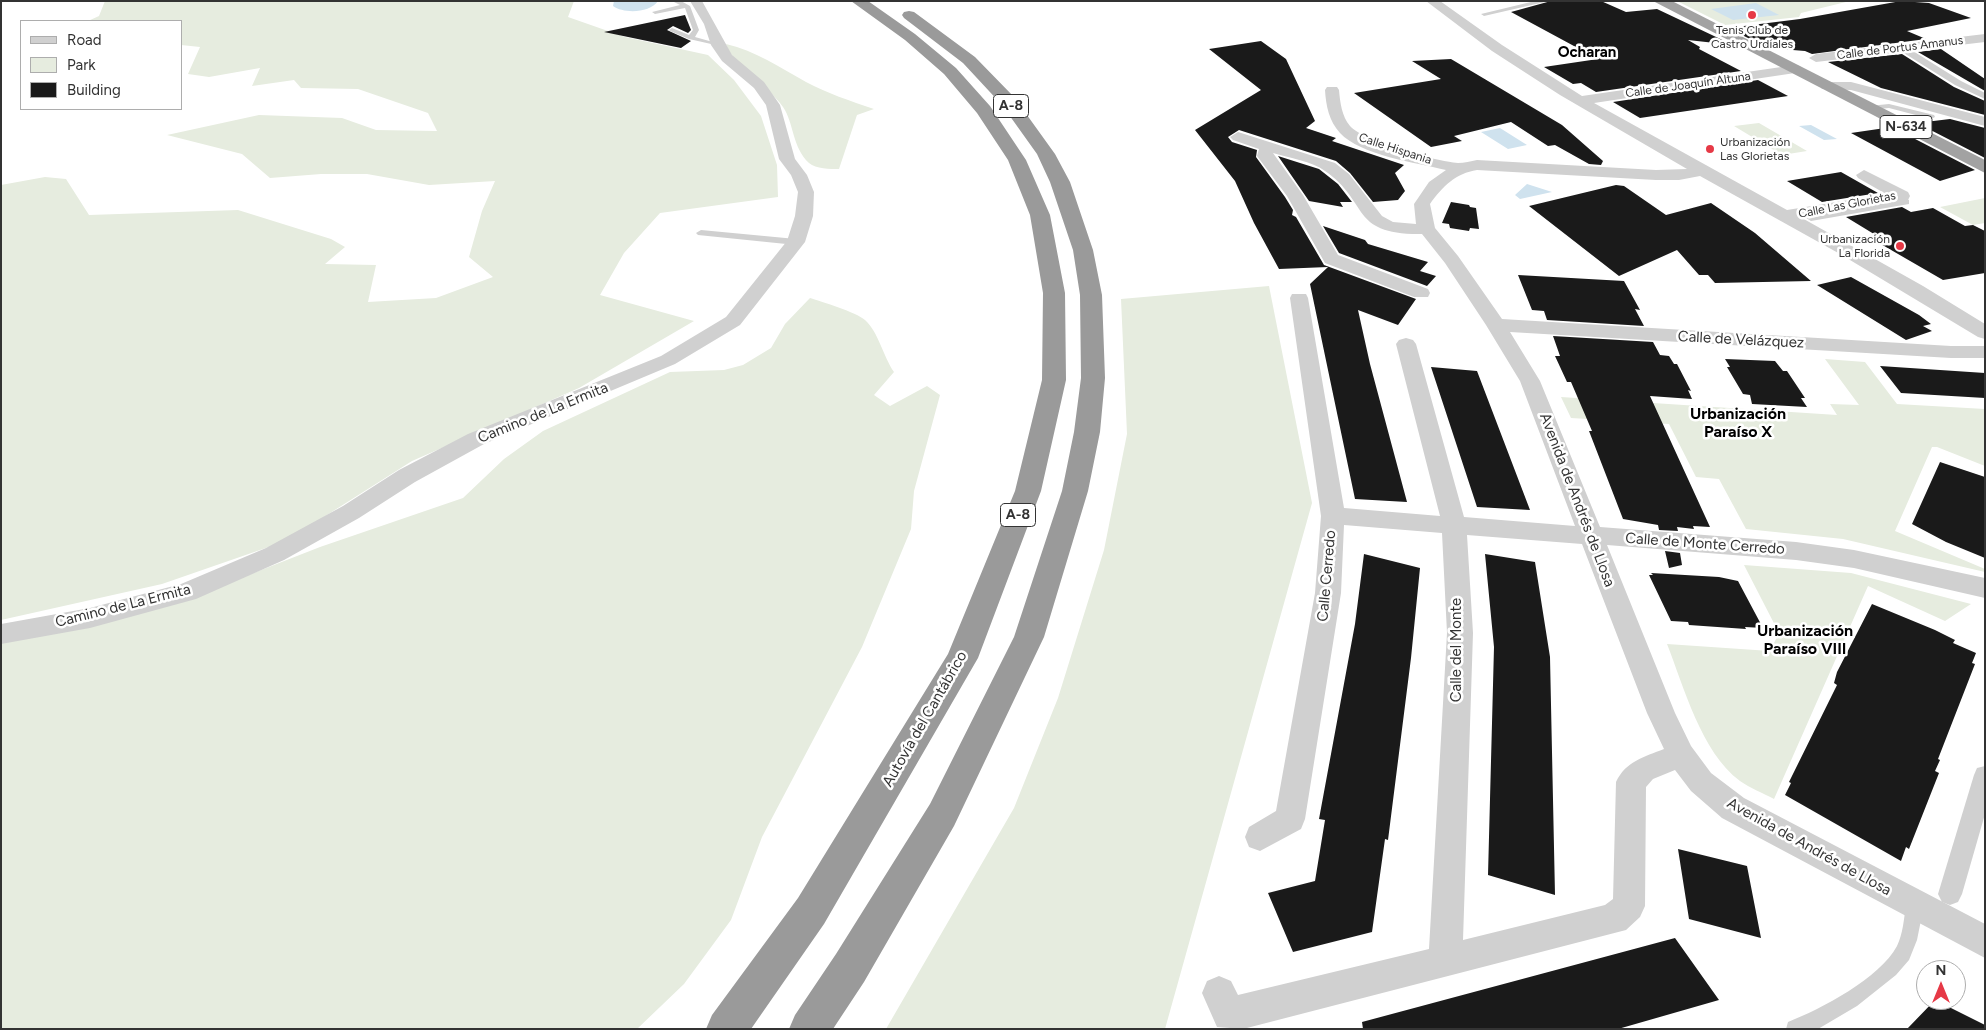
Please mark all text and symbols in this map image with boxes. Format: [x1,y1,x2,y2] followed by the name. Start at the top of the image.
[1746,9,1758,21] marker: Tenis Club de Castro Urdiales
[20,20,182,110] legend
[1711,23,1793,51] place label: Tenis Club de Castro Urdiales
[67,31,102,49] text: Road
[1836,33,1964,63] street label: Calle de Portus Amanus
[1558,44,1616,62] district label: Ocharan
[67,56,96,74] text: Park
[1624,69,1752,101] street label: Calle de Joaquín Altuna
[67,81,121,99] text: Building
[994,94,1028,118] road number: A-8
[1880,115,1932,138] road number: N-634
[1357,130,1433,168] street label: Calle Hispania
[1720,135,1790,163] place label: Urbanización Las Glorietas
[1704,143,1716,155] marker: Urbanización Las Glorietas
[1797,189,1897,221] street label: Calle Las Glorietas
[1820,232,1890,260] place label: Urbanización La Florida
[1894,240,1906,252] marker: Urbanización La Florida
[1677,328,1805,352] street label: Calle de Velázquez
[475,379,611,447] street label: Camino de La Ermita
[1690,404,1786,442] district label: Urbanización Paraíso X
[1535,410,1619,590] street label: Avenida de Andrés de Llosa
[1000,504,1036,526] road number: A-8
[1314,529,1340,623] street label: Calle Cerredo
[1625,529,1785,559] street label: Calle de Monte Cerredo
[53,580,193,632] street label: Camino de La Ermita
[1448,598,1466,702] street label: Calle del Monte
[1757,621,1853,659] district label: Urbanización Paraíso VIII
[879,648,971,790] street label: Autovía del Cantábrico
[1724,794,1894,900] street label: Avenida de Andrés de Llosa
[1916,960,1966,1010] north arrow
[1936,962,1946,979] text: N

